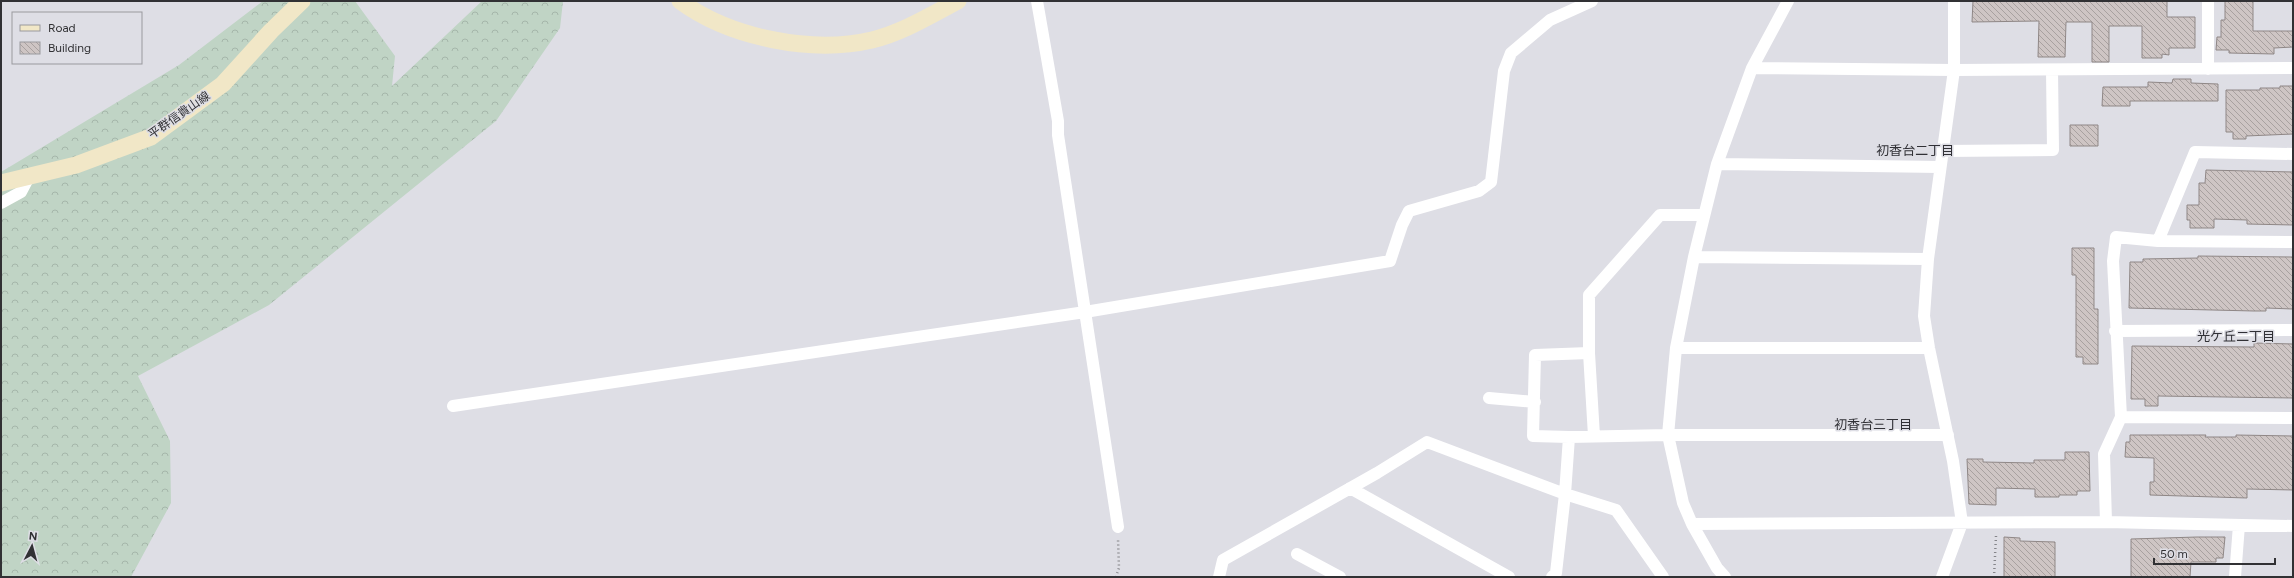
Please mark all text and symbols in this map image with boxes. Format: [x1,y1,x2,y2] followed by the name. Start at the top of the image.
[12,12,142,64] legend
[48,21,76,35] text: Road
[48,41,91,55] text: Building
[145,89,213,141] street label: 平群信貴山線
[1876,143,1954,158] district label: 初香台二丁目
[2197,329,2275,344] district label: 光ケ丘二丁目
[1834,417,1912,432] district label: 初香台三丁目
[12,526,52,566] north arrow
[28,530,38,543] text: N
[2154,540,2275,566] scale bar
[2160,547,2188,561] text: 50 m

